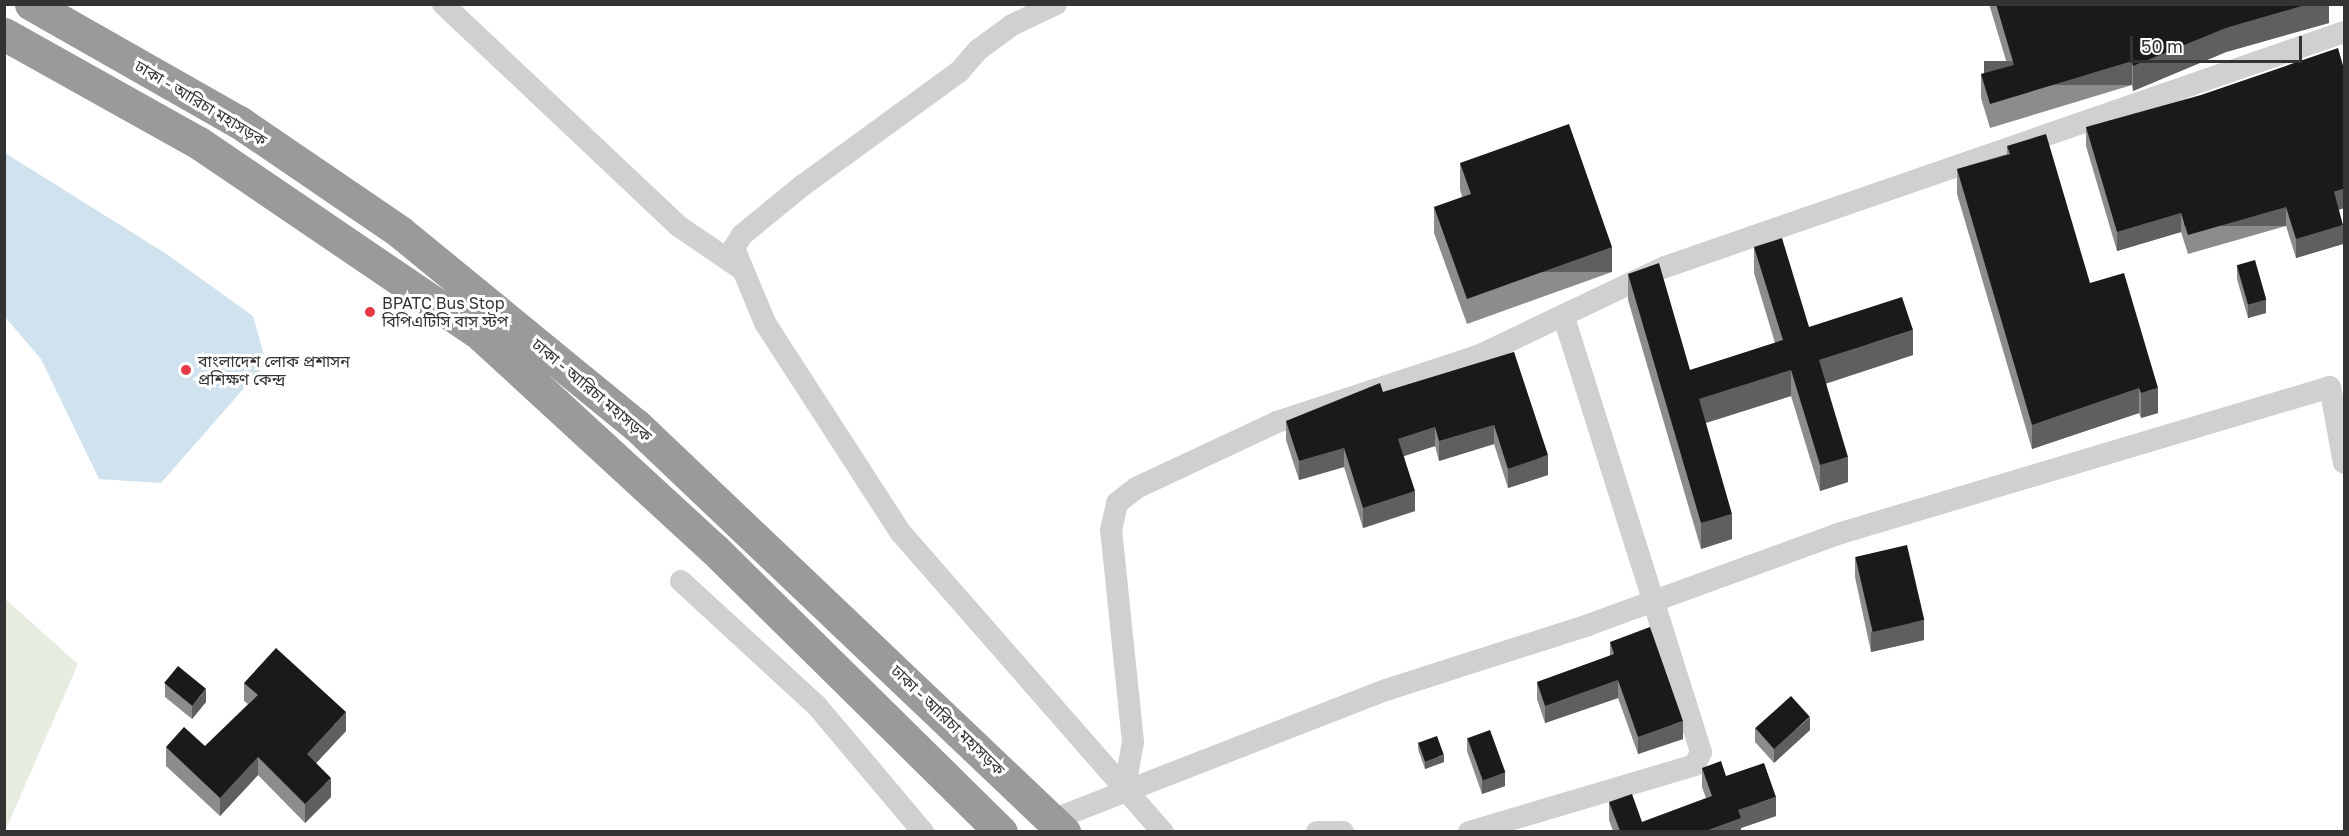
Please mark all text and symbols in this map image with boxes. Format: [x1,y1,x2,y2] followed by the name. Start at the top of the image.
[2133,24,2306,62] scale bar
[2141,35,2183,57] text: 50 m
[132,56,270,150] street label: ঢাকা - আরিচা মহাসড়ক
[382,293,508,331] place label: BPATC Bus Stop বিপিএটিসি বাস স্টপ
[363,305,377,319] marker: BPATC Bus Stop বিপিএটিসি বাস স্টপ
[528,334,656,446] street label: ঢাকা - আরিচা মহাসড়ক
[198,351,350,389] place label: বাংলাদেশ লোক প্রশাসন প্রশিক্ষণ কেন্দ্র
[179,363,193,377] marker: বাংলাদেশ লোক প্রশাসন প্রশিক্ষণ কেন্দ্র
[887,661,1009,779] street label: ঢাকা - আরিচা মহাসড়ক

